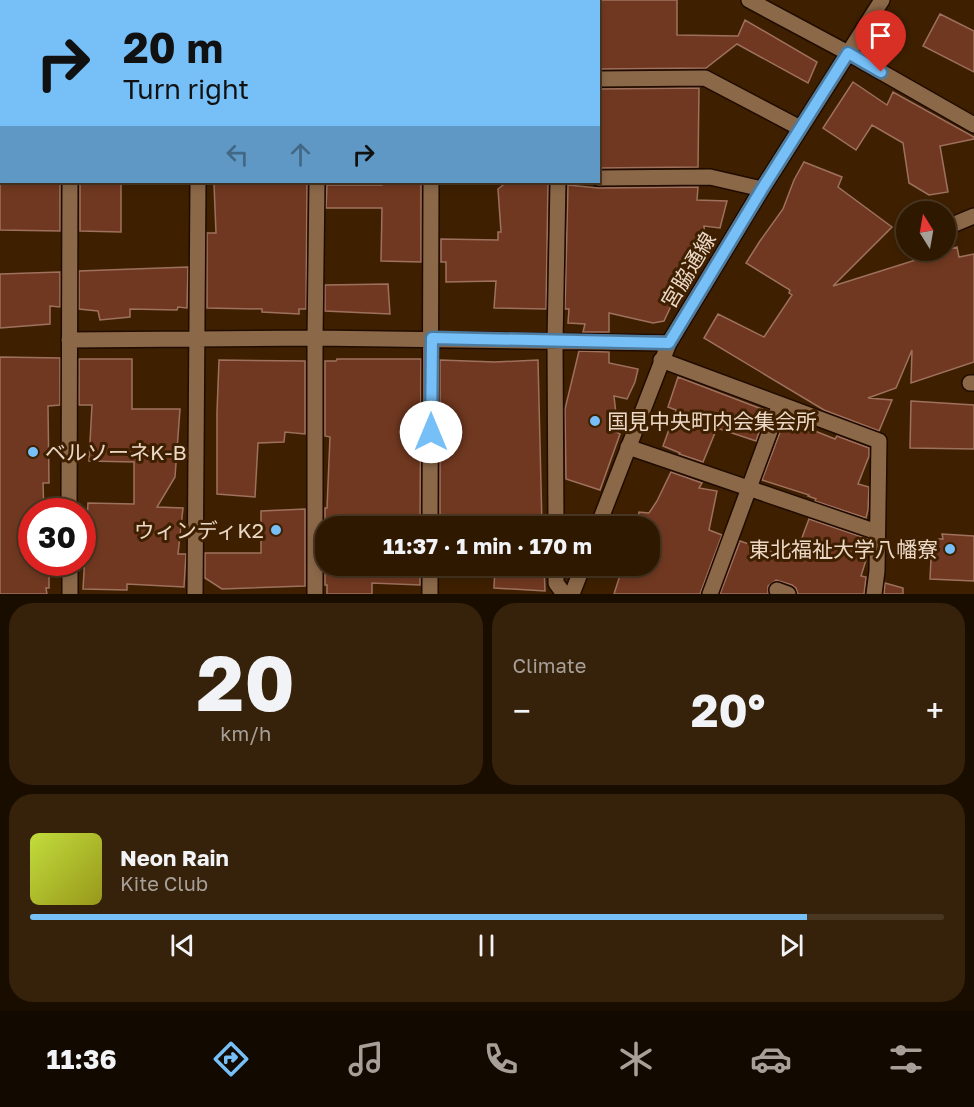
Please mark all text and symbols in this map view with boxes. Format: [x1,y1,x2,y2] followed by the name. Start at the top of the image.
[855,10,906,72] pin
[864,19,897,52] icon: arrive
[123,22,223,72] text: 20 m
[24,24,102,102] icon: right
[123,73,249,105] text: Turn right
[221,138,254,171] icon: left
[284,138,317,171] icon: ahead
[347,138,380,171] icon: right
[896,201,956,261] north arrow
[896,201,956,261] map controls
[655,227,721,313] street label: 宮脇通線
[399,400,463,464] position arrow
[607,408,817,434] place label: 国見中央町内会集会所
[588,414,602,428] marker: 国見中央町内会集会所
[45,439,187,465] place label: ベルソーネK-B
[26,445,40,459] marker: ベルソーネK-B
[18,498,96,576] speed limit sign: 30
[134,517,264,543] place label: ウィンディK2
[269,523,283,537] marker: ウィンディK2
[383,532,592,559] text: 11:37 · 1 min · 170 m
[749,536,938,562] place label: 東北福祉大学八幡寮
[943,542,957,556] marker: 東北福祉大学八幡寮
[197,635,295,728] text: 20
[513,653,586,677] text: Climate
[691,683,765,737] text: 20°
[513,691,531,730] text: −
[926,691,944,730] text: +
[220,721,271,745] text: km/h
[120,844,229,871] text: Neon Rain
[120,871,208,895] text: Kite Club
[166,929,199,962] icon: previous
[470,929,503,962] icon: pause
[775,929,808,962] icon: next
[210,1038,252,1080] icon: directions
[345,1038,387,1080] icon: music
[480,1038,522,1080] icon: phone
[615,1038,657,1080] icon: climate
[750,1038,792,1080] icon: car
[885,1038,927,1080] icon: filters
[47,1043,117,1075] text: 11:36

